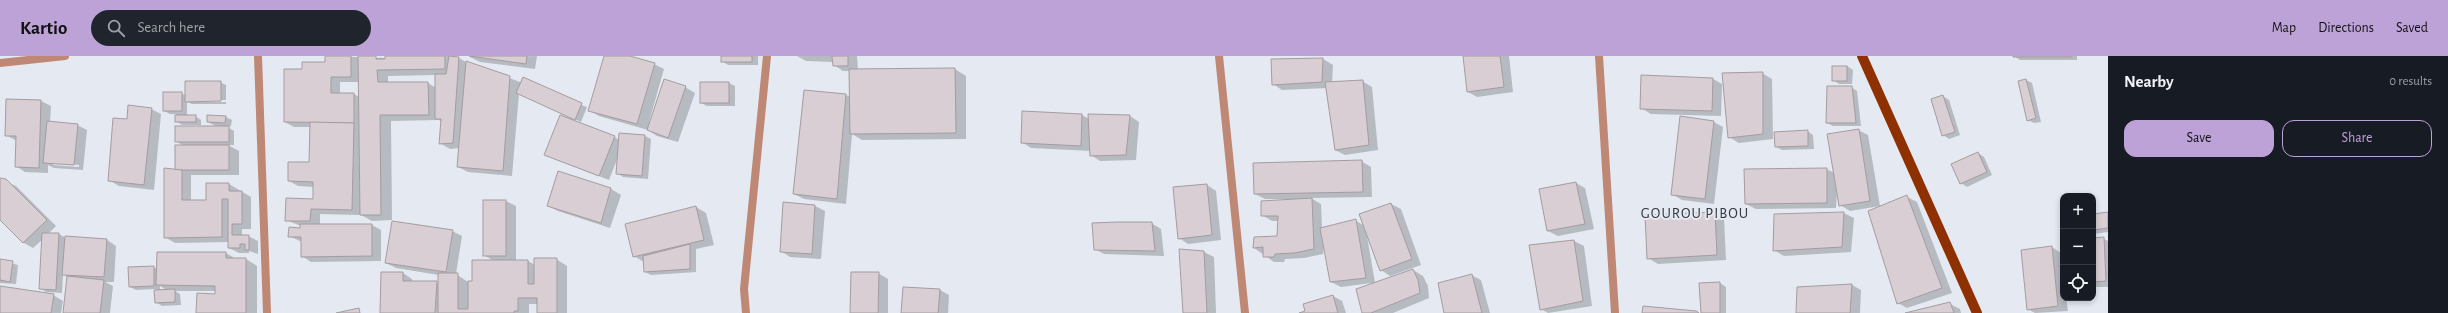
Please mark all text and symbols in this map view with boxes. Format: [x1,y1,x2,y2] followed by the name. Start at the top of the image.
[91,10,371,46] search box
[105,17,127,39] icon: search
[20,19,67,38] text: Kartio
[137,20,205,35] text: Search here
[2272,21,2296,35] text: Map
[2318,21,2374,35] text: Directions
[2396,21,2428,35] text: Saved
[2124,73,2174,90] text: Nearby
[2389,75,2432,88] text: 0 results
[2124,120,2274,157] button: Save
[2282,120,2432,157] button: Share
[2060,193,2096,301] map controls
[2060,193,2096,229] button: +
[1641,206,1749,221] district label: GOUROU PIBOU
[2060,229,2096,265] button: −
[2060,265,2096,301] button: locate

